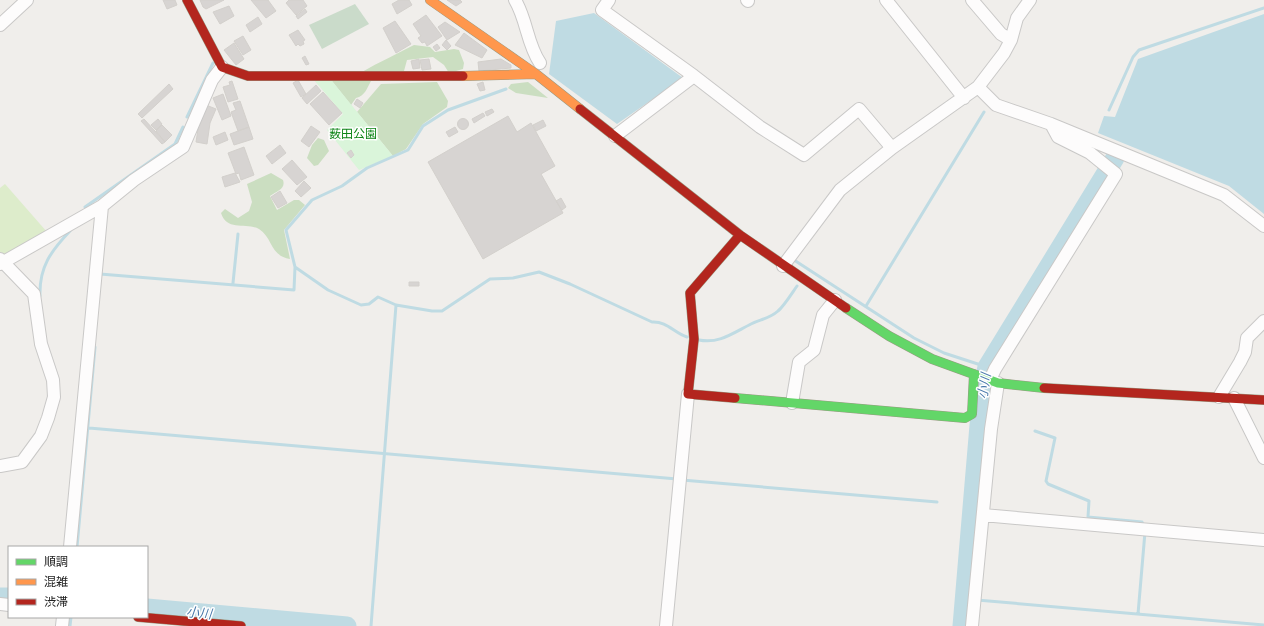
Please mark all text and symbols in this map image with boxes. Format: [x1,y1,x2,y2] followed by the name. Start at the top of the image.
[329,125,377,143] park label: 薮田公園
[973,370,996,400] water label: 小川
[8,546,148,618] legend
[44,553,68,571] text: 順調
[44,573,68,591] text: 混雑
[44,593,68,611] text: 渋滞
[185,602,215,624] water label: 小川

